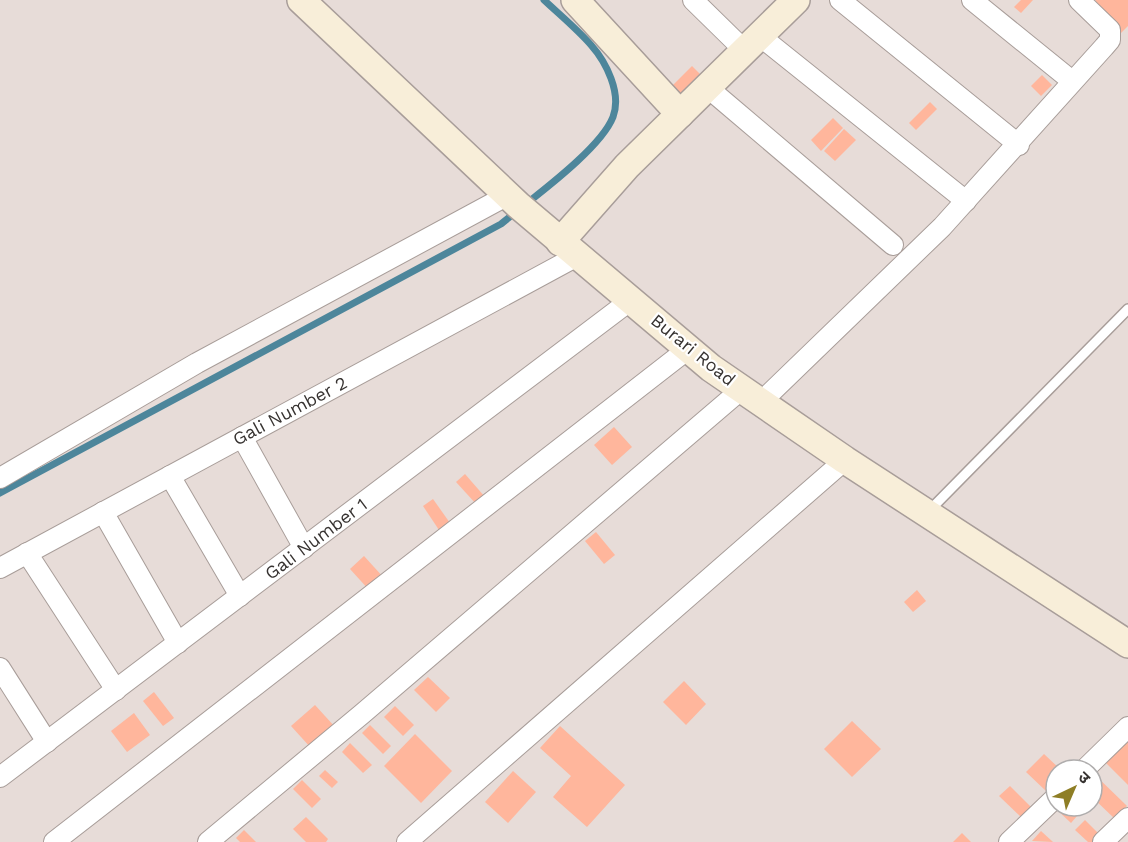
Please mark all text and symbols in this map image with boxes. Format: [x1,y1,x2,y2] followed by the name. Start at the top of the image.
[647,309,740,390] street label: Burari Road
[229,372,350,449] street label: Gali Number 2
[261,493,371,584] street label: Gali Number 1
[1044,758,1104,818] north arrow
[1074,767,1094,788] text: उ

